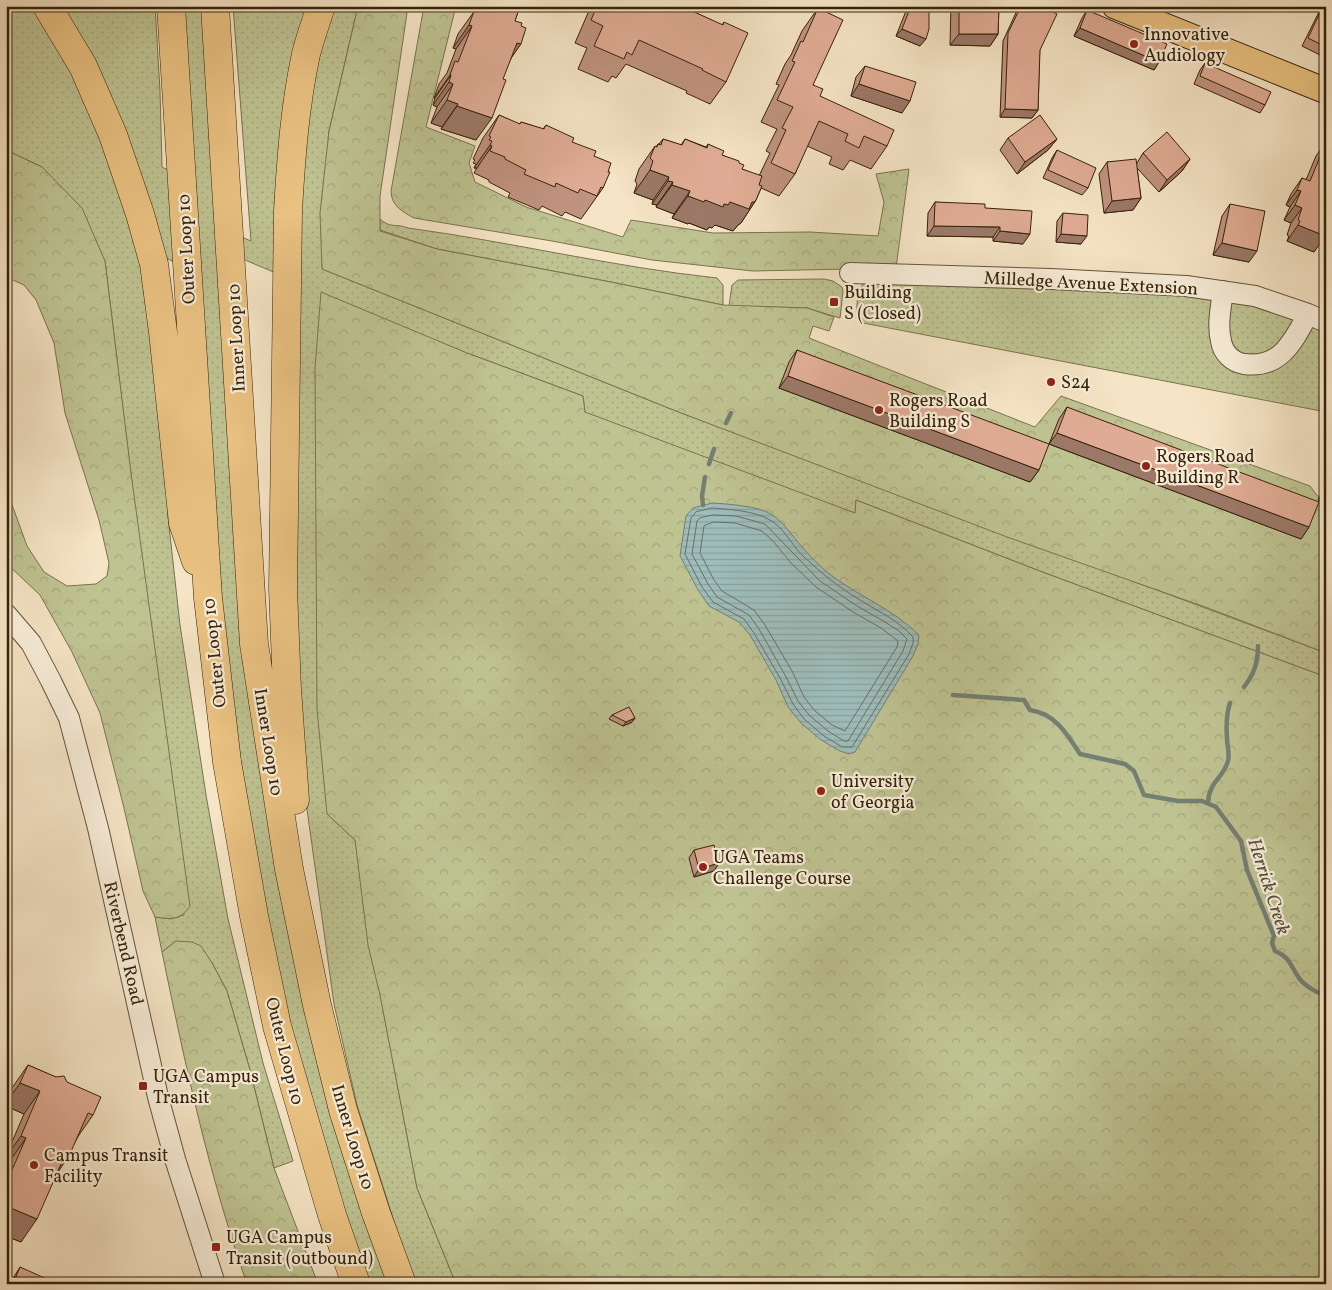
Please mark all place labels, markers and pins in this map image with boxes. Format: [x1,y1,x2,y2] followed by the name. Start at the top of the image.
[1144,23,1229,69] place label: Innovative Audiology
[1128,38,1140,50] marker: Innovative Audiology
[844,281,921,327] place label: Building S (Closed)
[828,296,840,308] marker: Building S (Closed)
[1061,371,1091,396] place label: S24
[1045,376,1057,388] marker: S24
[889,389,988,435] place label: Rogers Road Building S
[873,404,885,416] marker: Rogers Road Building S
[1156,445,1255,491] place label: Rogers Road Building R
[1140,460,1152,472] marker: Rogers Road Building R
[831,770,915,816] place label: University of Georgia
[815,785,827,797] marker: University of Georgia
[713,846,851,892] place label: UGA Teams Challenge Course
[697,861,709,873] marker: UGA Teams Challenge Course
[153,1065,259,1111] place label: UGA Campus Transit
[137,1080,149,1092] marker: UGA Campus Transit
[44,1144,168,1190] place label: Campus Transit Facility
[28,1159,40,1171] marker: Campus Transit Facility
[226,1226,373,1272] place label: UGA Campus Transit (outbound)
[210,1241,222,1253] marker: UGA Campus Transit (outbound)

